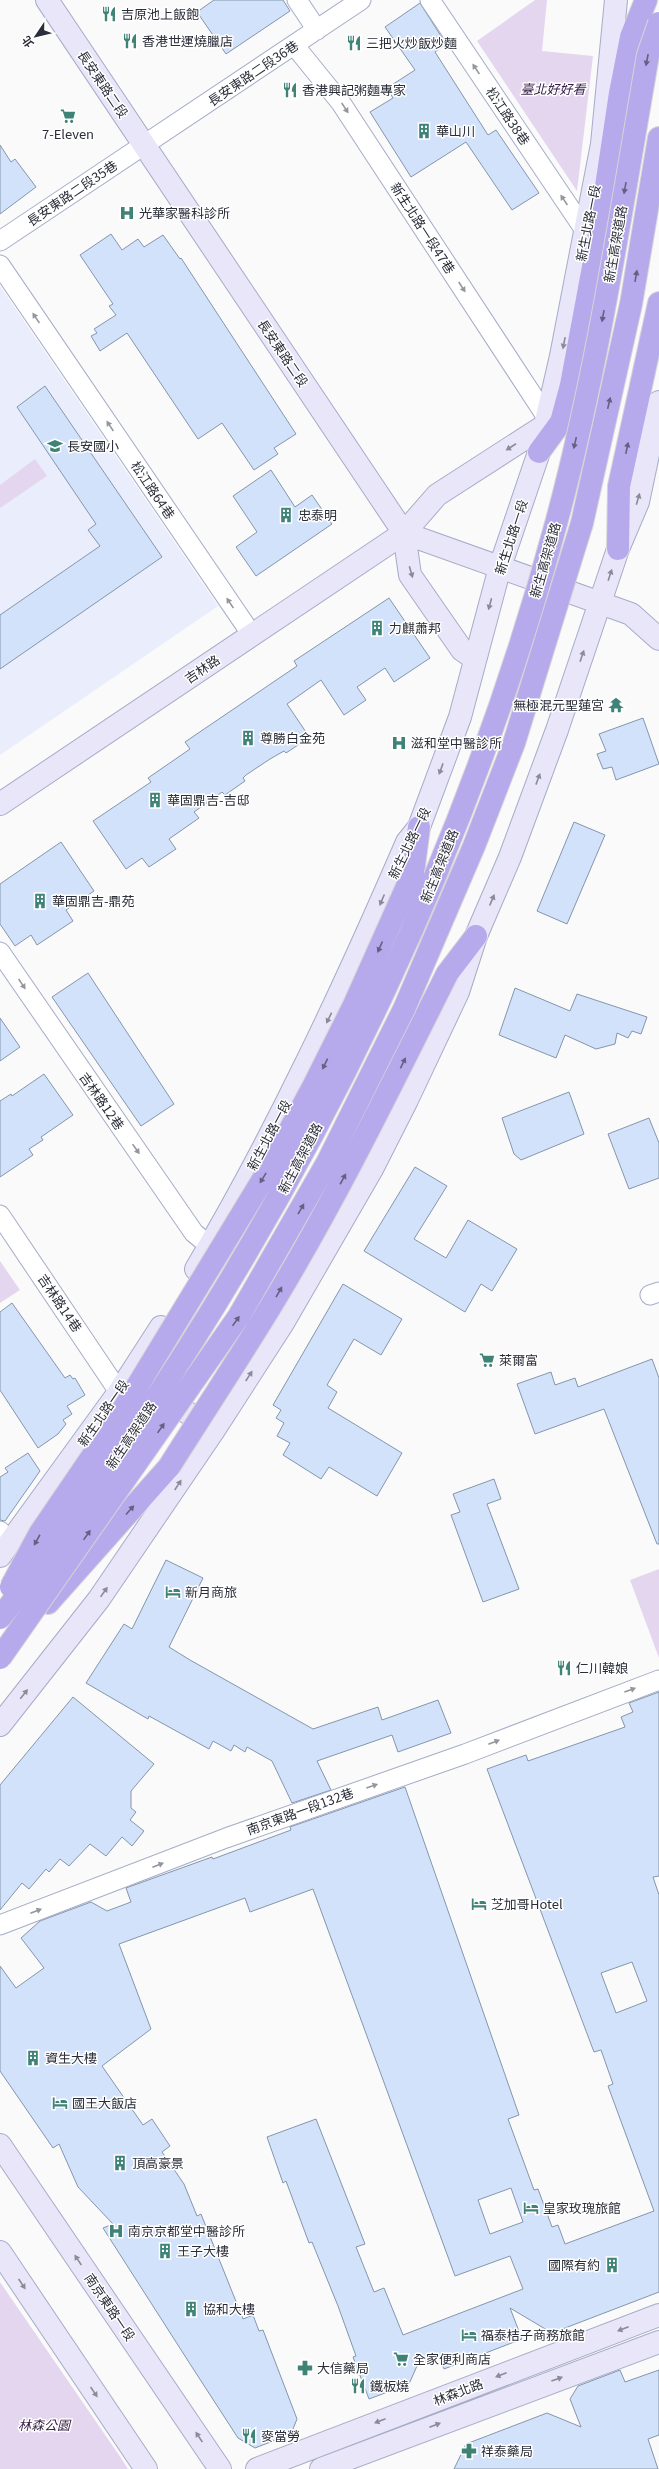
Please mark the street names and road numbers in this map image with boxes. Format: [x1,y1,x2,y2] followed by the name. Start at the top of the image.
[204,35,302,110] street label: 長安東路二段36巷
[74,46,133,121] street label: 長安東路二段
[482,83,535,149] street label: 松江路38巷
[23,155,121,230] street label: 長安東路二段35巷
[387,178,460,277] street label: 新生北路一段47巷
[571,183,604,263] street label: 新生北路一段
[598,204,631,284] street label: 新生高架道路
[254,315,313,390] street label: 長安東路二段
[127,457,180,523] street label: 松江路64巷
[489,497,532,577] street label: 新生北路一段
[525,520,564,600] street label: 新生高架道路
[180,650,223,687] street label: 吉林路
[383,804,434,882] street label: 新生北路一段
[415,826,462,906] street label: 新生高架道路
[76,1068,129,1133] street label: 吉林路12巷
[242,1096,295,1174] street label: 新生北路一段
[273,1119,326,1197] street label: 新生高架道路
[34,1270,87,1336] street label: 吉林路14巷
[72,1375,133,1450] street label: 新生北路一段
[101,1397,160,1472] street label: 新生高架道路
[244,1782,356,1839] street label: 南京東路一段132巷
[81,2269,140,2344] street label: 南京東路一段
[430,2373,486,2410] street label: 林森北路

